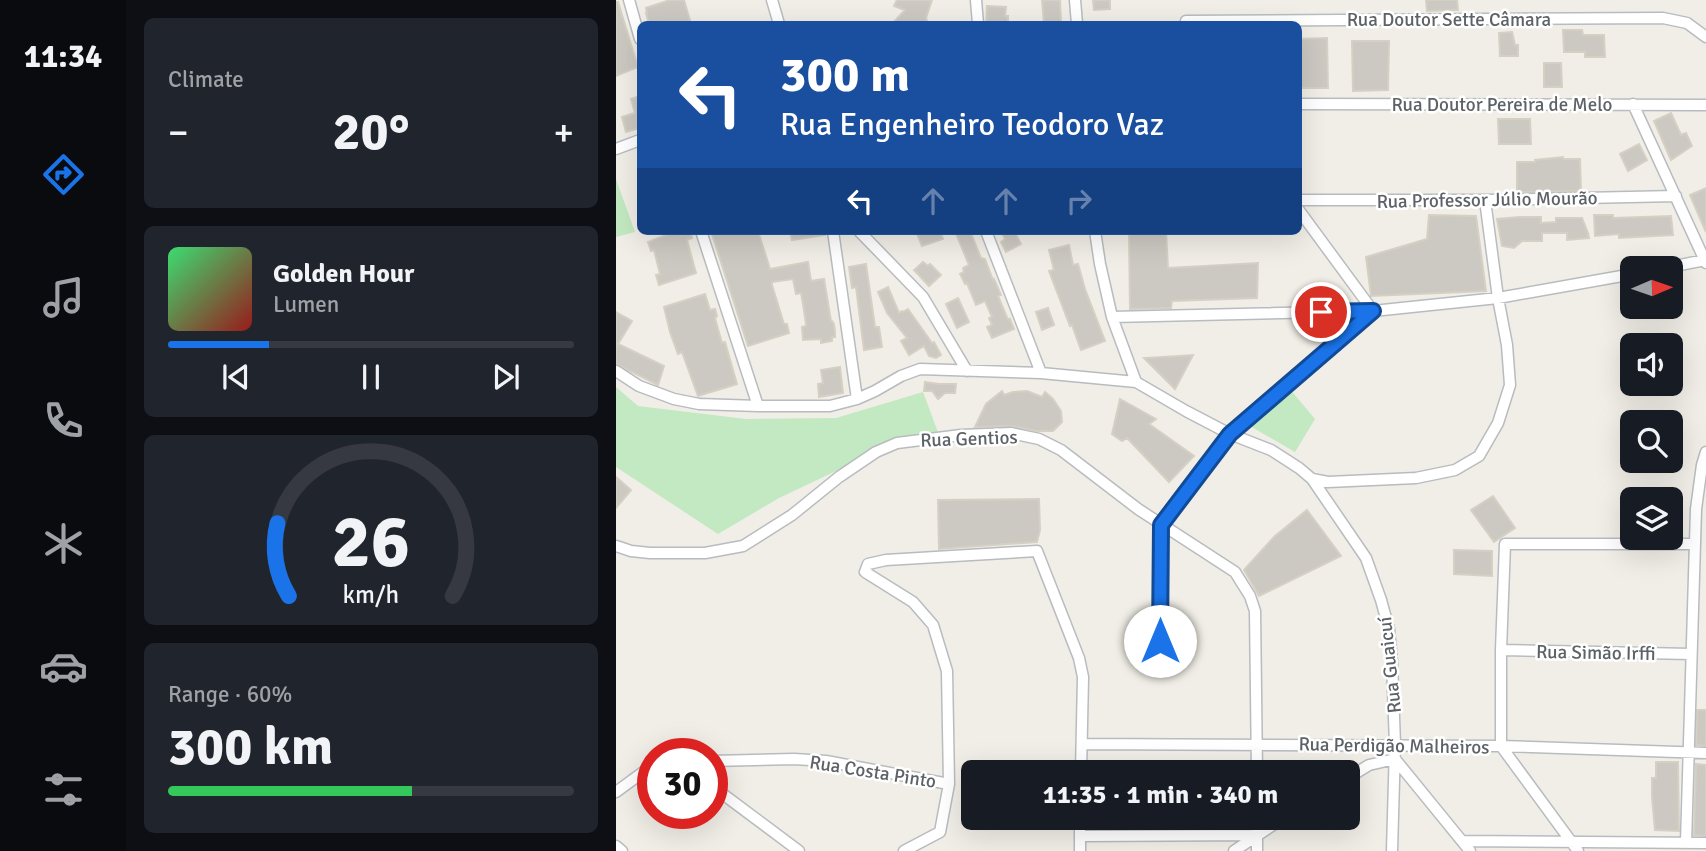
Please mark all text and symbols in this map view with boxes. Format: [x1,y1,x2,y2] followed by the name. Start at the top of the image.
[1347,8,1551,32] street label: Rua Doutor Sette Câmara
[24,37,102,76] text: 11:34
[780,45,910,105] text: 300 m
[665,49,756,140] icon: left
[168,65,244,94] text: Climate
[1392,93,1613,117] street label: Rua Doutor Pereira de Melo
[333,100,409,164] text: 20°
[780,105,1164,144] text: Rua Engenheiro Teodoro Vaz
[168,109,189,156] text: −
[553,109,574,156] text: +
[39,150,88,199] icon: directions
[841,182,879,220] icon: left
[914,182,952,220] icon: ahead
[987,182,1025,220] icon: ahead
[1060,182,1098,220] icon: right
[1376,186,1598,214] street label: Rua Professor Júlio Mourão
[1620,256,1684,318] north arrow
[1620,256,1683,550] map controls
[273,258,414,290] text: Golden Hour
[39,273,88,322] icon: music
[1291,282,1351,342] pin
[273,290,339,319] text: Lumen
[1302,293,1340,331] icon: arrive
[1620,333,1683,396] button: sound
[217,358,255,396] icon: previous
[352,358,390,396] icon: pause
[487,358,525,396] icon: next
[39,396,88,445] icon: phone
[1620,410,1683,473] button: search
[920,425,1018,453] street label: Rua Gentios
[1620,487,1683,550] button: layers
[332,498,410,587] text: 26
[39,519,88,568] icon: climate
[343,578,399,609] text: km/h
[1123,604,1197,678] position arrow
[1373,615,1407,714] street label: Rua Guaicuí
[1536,640,1656,666] street label: Rua Simão Irffi
[39,642,88,691] icon: car
[168,680,292,709] text: Range · 60%
[168,715,333,779] text: 300 km
[1298,732,1490,760] street label: Rua Perdigão Malheiros
[637,738,728,829] speed limit sign: 30
[808,750,938,794] street label: Rua Costa Pinto
[39,765,88,814] icon: filters
[1043,779,1278,811] text: 11:35 · 1 min · 340 m

